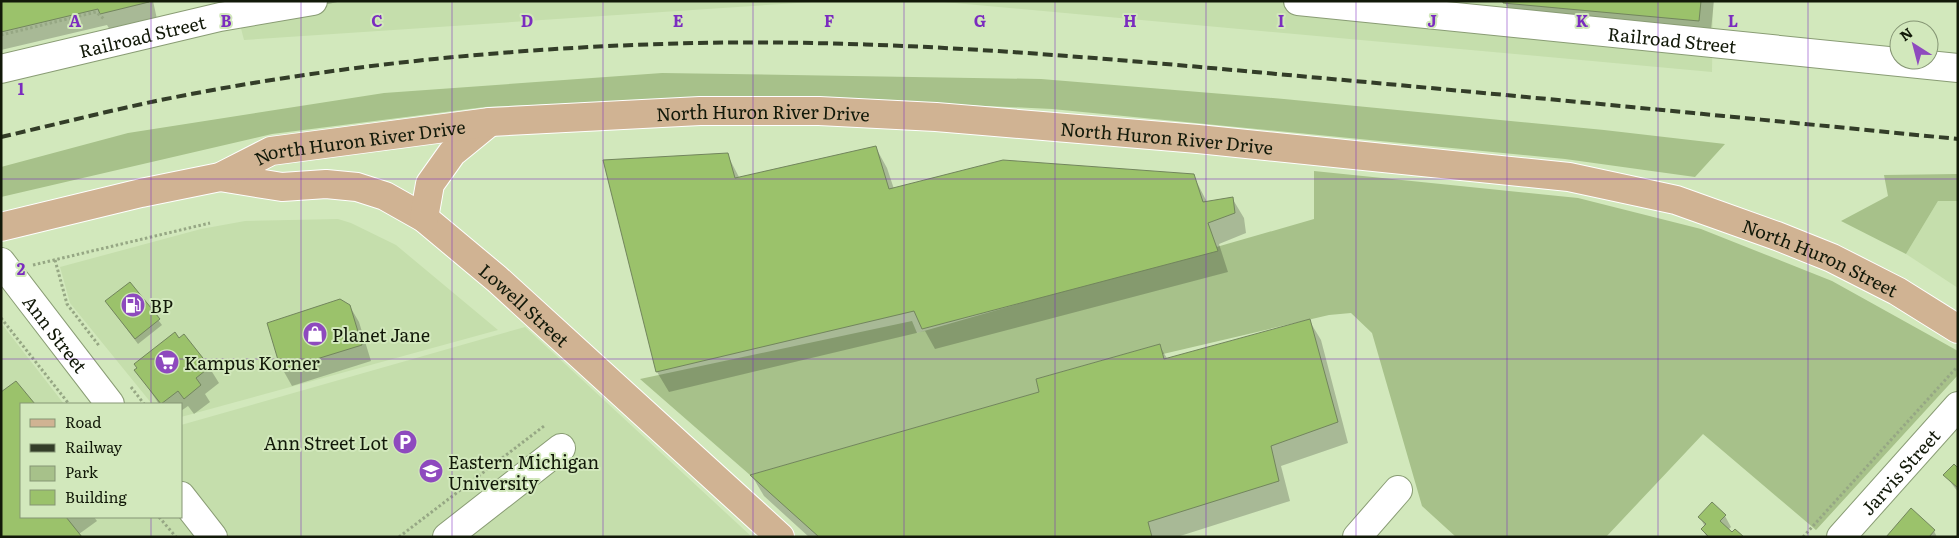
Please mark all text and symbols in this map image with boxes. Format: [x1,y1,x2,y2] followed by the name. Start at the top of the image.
[76,7,209,64] street label: Railroad Street
[69,8,81,32] text: A
[220,8,232,32] text: B
[371,8,383,32] text: C
[521,8,533,32] text: D
[673,8,684,32] text: E
[824,8,834,32] text: F
[974,8,986,32] text: G
[1123,8,1137,32] text: H
[1278,8,1284,32] text: I
[1427,8,1437,32] text: J
[1576,8,1589,32] text: K
[1728,8,1738,32] text: L
[1606,19,1738,59] street label: Railroad Street
[1889,20,1939,70] north arrow
[1895,22,1917,45] text: N
[18,76,25,100] text: 1
[655,98,870,127] street label: North Huron River Drive
[249,112,467,171] street label: North Huron River Drive
[1059,114,1275,160] street label: North Huron River Drive
[1739,211,1904,303] street label: North Huron Street
[17,256,26,280] text: 2
[474,256,576,353] street label: Lowell Street
[17,289,95,379] street label: Ann Street
[120,292,146,318] fuel station icon: BP
[150,292,173,319] place label: BP
[302,321,328,347] shop icon: Planet Jane
[332,321,430,348] place label: Planet Jane
[154,349,180,375] supermarket icon: Kampus Korner
[184,349,320,376] place label: Kampus Korner
[20,403,182,518] legend
[65,410,101,433] text: Road
[1854,422,1946,520] street label: Jarvis Street
[264,429,389,456] place label: Ann Street Lot
[392,429,418,455] parking icon: Ann Street Lot
[65,435,123,458] text: Railway
[448,448,599,496] place label: Eastern Michigan University
[418,458,444,484] school or university icon: Eastern Michigan University
[65,460,99,483] text: Park
[65,485,127,508] text: Building

